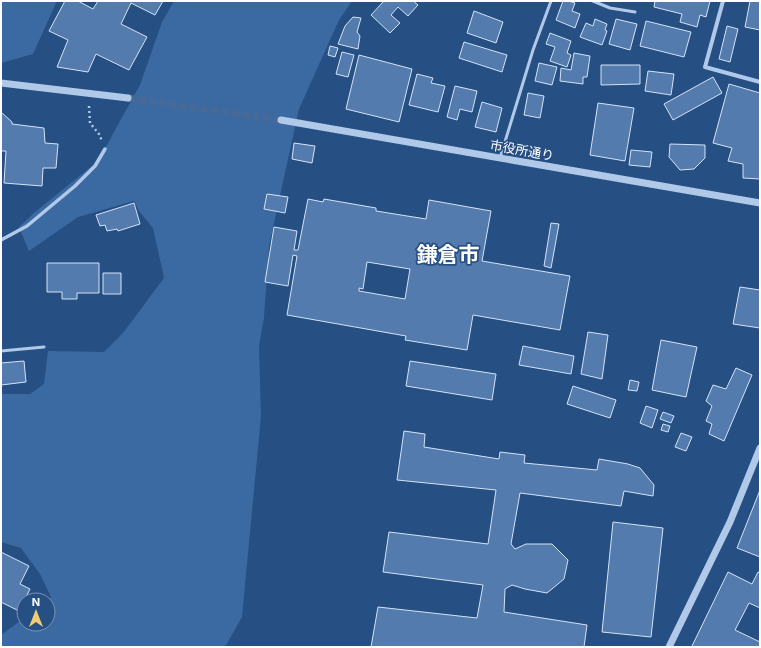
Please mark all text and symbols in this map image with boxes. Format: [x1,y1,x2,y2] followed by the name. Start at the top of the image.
[489,136,555,164] street label: 市役所通り
[417,242,480,267] district label: 鎌倉市
[16,592,56,632] north arrow
[32,595,40,609] text: N

